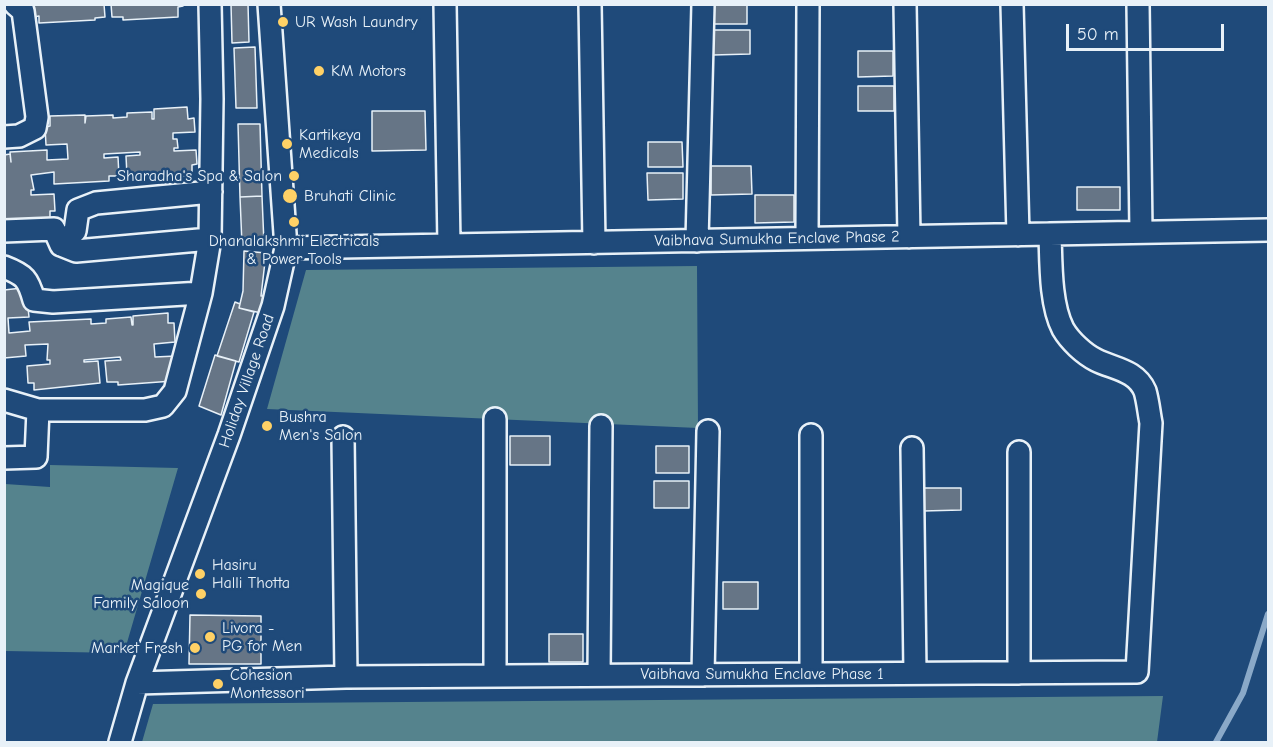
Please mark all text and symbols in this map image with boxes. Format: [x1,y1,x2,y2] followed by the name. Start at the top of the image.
[295,12,418,32] place label: UR Wash Laundry
[1069,12,1226,50] scale bar
[276,15,290,29] marker: UR Wash Laundry
[1077,24,1119,45] text: 50 m
[331,61,406,81] place label: KM Motors
[312,64,326,78] marker: KM Motors
[299,125,361,163] place label: Kartikeya Medicals
[280,137,294,151] marker: Kartikeya Medicals
[117,166,282,186] place label: Sharadha's Spa & Salon
[287,169,301,183] marker: Sharadha's Spa & Salon
[304,186,396,206] place label: Bruhati Clinic
[281,187,299,205] marker: Bruhati Clinic
[287,215,301,229] marker: Dhanalakshmi Electricals & Power Tools
[654,227,900,251] street label: Vaibhava Sumukha Enclave Phase 2
[209,231,379,269] place label: Dhanalakshmi Electricals & Power Tools
[215,312,279,450] street label: Holiday Village Road
[279,407,362,445] place label: Bushra Men's Salon
[260,419,274,433] marker: Bushra Men's Salon
[212,555,290,593] place label: Hasiru Halli Thotta
[193,567,207,581] marker: Hasiru Halli Thotta
[93,575,189,613] place label: Magique Family Saloon
[194,587,208,601] marker: Magique Family Saloon
[222,618,302,656] place label: Livora - PG for Men
[203,630,217,644] marker: Livora - PG for Men
[91,638,183,658] place label: Market Fresh
[188,641,202,655] marker: Market Fresh
[640,664,884,684] street label: Vaibhava Sumukha Enclave Phase 1
[230,665,305,703] place label: Cohesion Montessori
[211,677,225,691] marker: Cohesion Montessori

